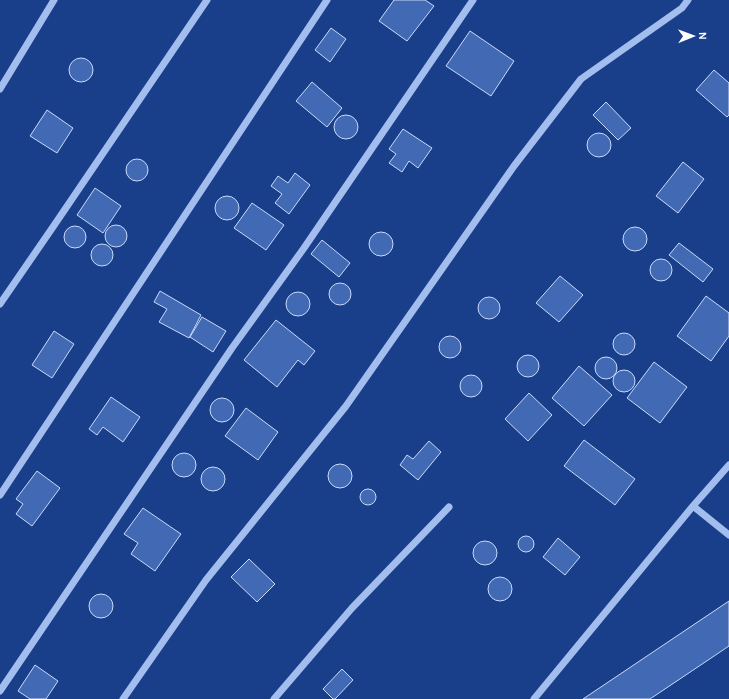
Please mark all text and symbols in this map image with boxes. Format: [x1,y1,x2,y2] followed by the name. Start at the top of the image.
[673,16,713,56] north arrow
[696,32,709,40] text: N

